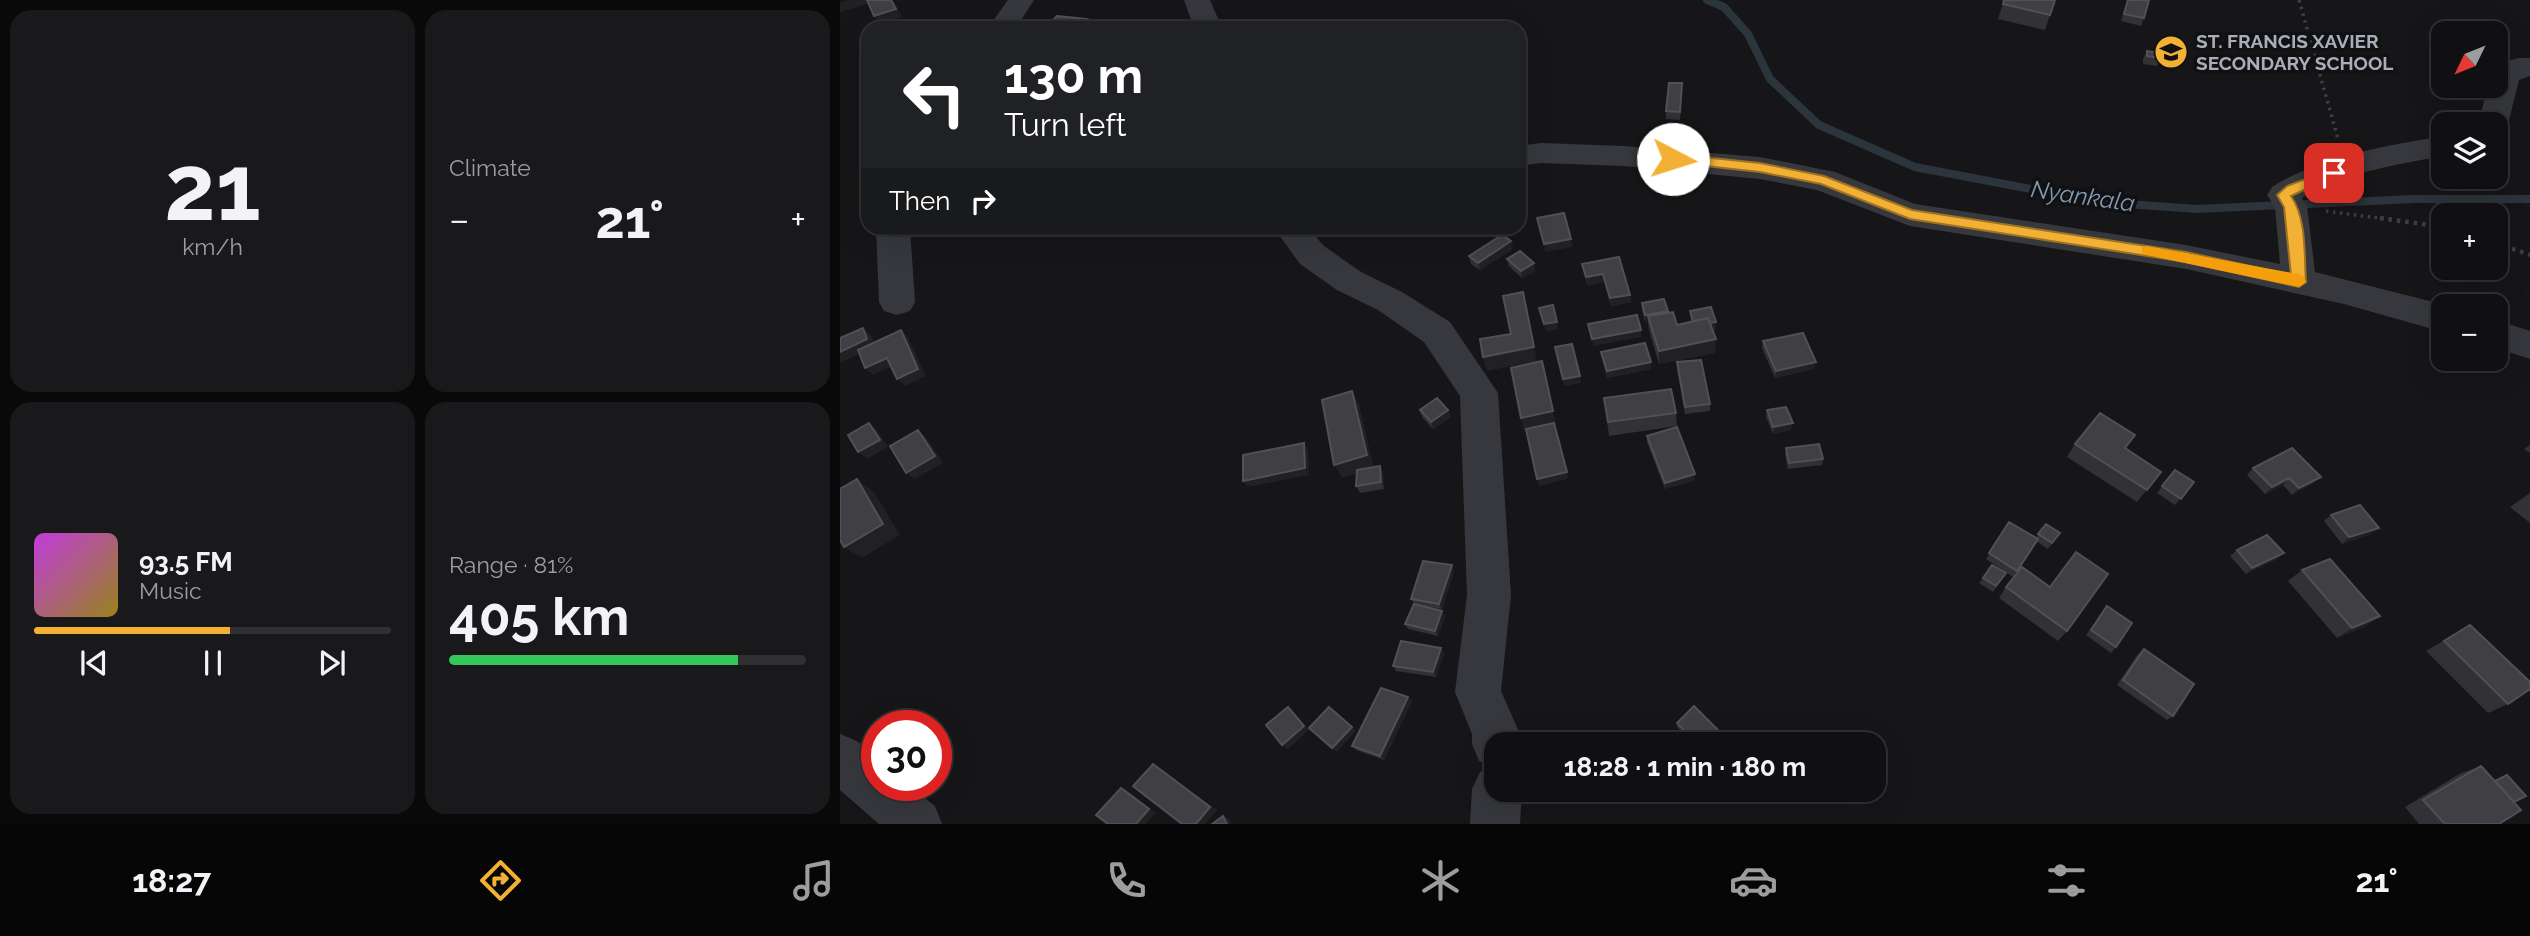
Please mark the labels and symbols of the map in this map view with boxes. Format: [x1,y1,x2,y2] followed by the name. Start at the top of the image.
[2431,21,2508,98] north arrow
[2196,30,2393,74] place label: ST. FRANCIS XAVIER SECONDARY SCHOOL
[2152,33,2190,71] school or university icon: ST. FRANCIS XAVIER SECONDARY SCHOOL
[1636,122,1710,196] position arrow
[2304,143,2364,203] pin
[2029,174,2137,218] water label: Nyankala
[861,710,952,801] speed limit sign: 30

